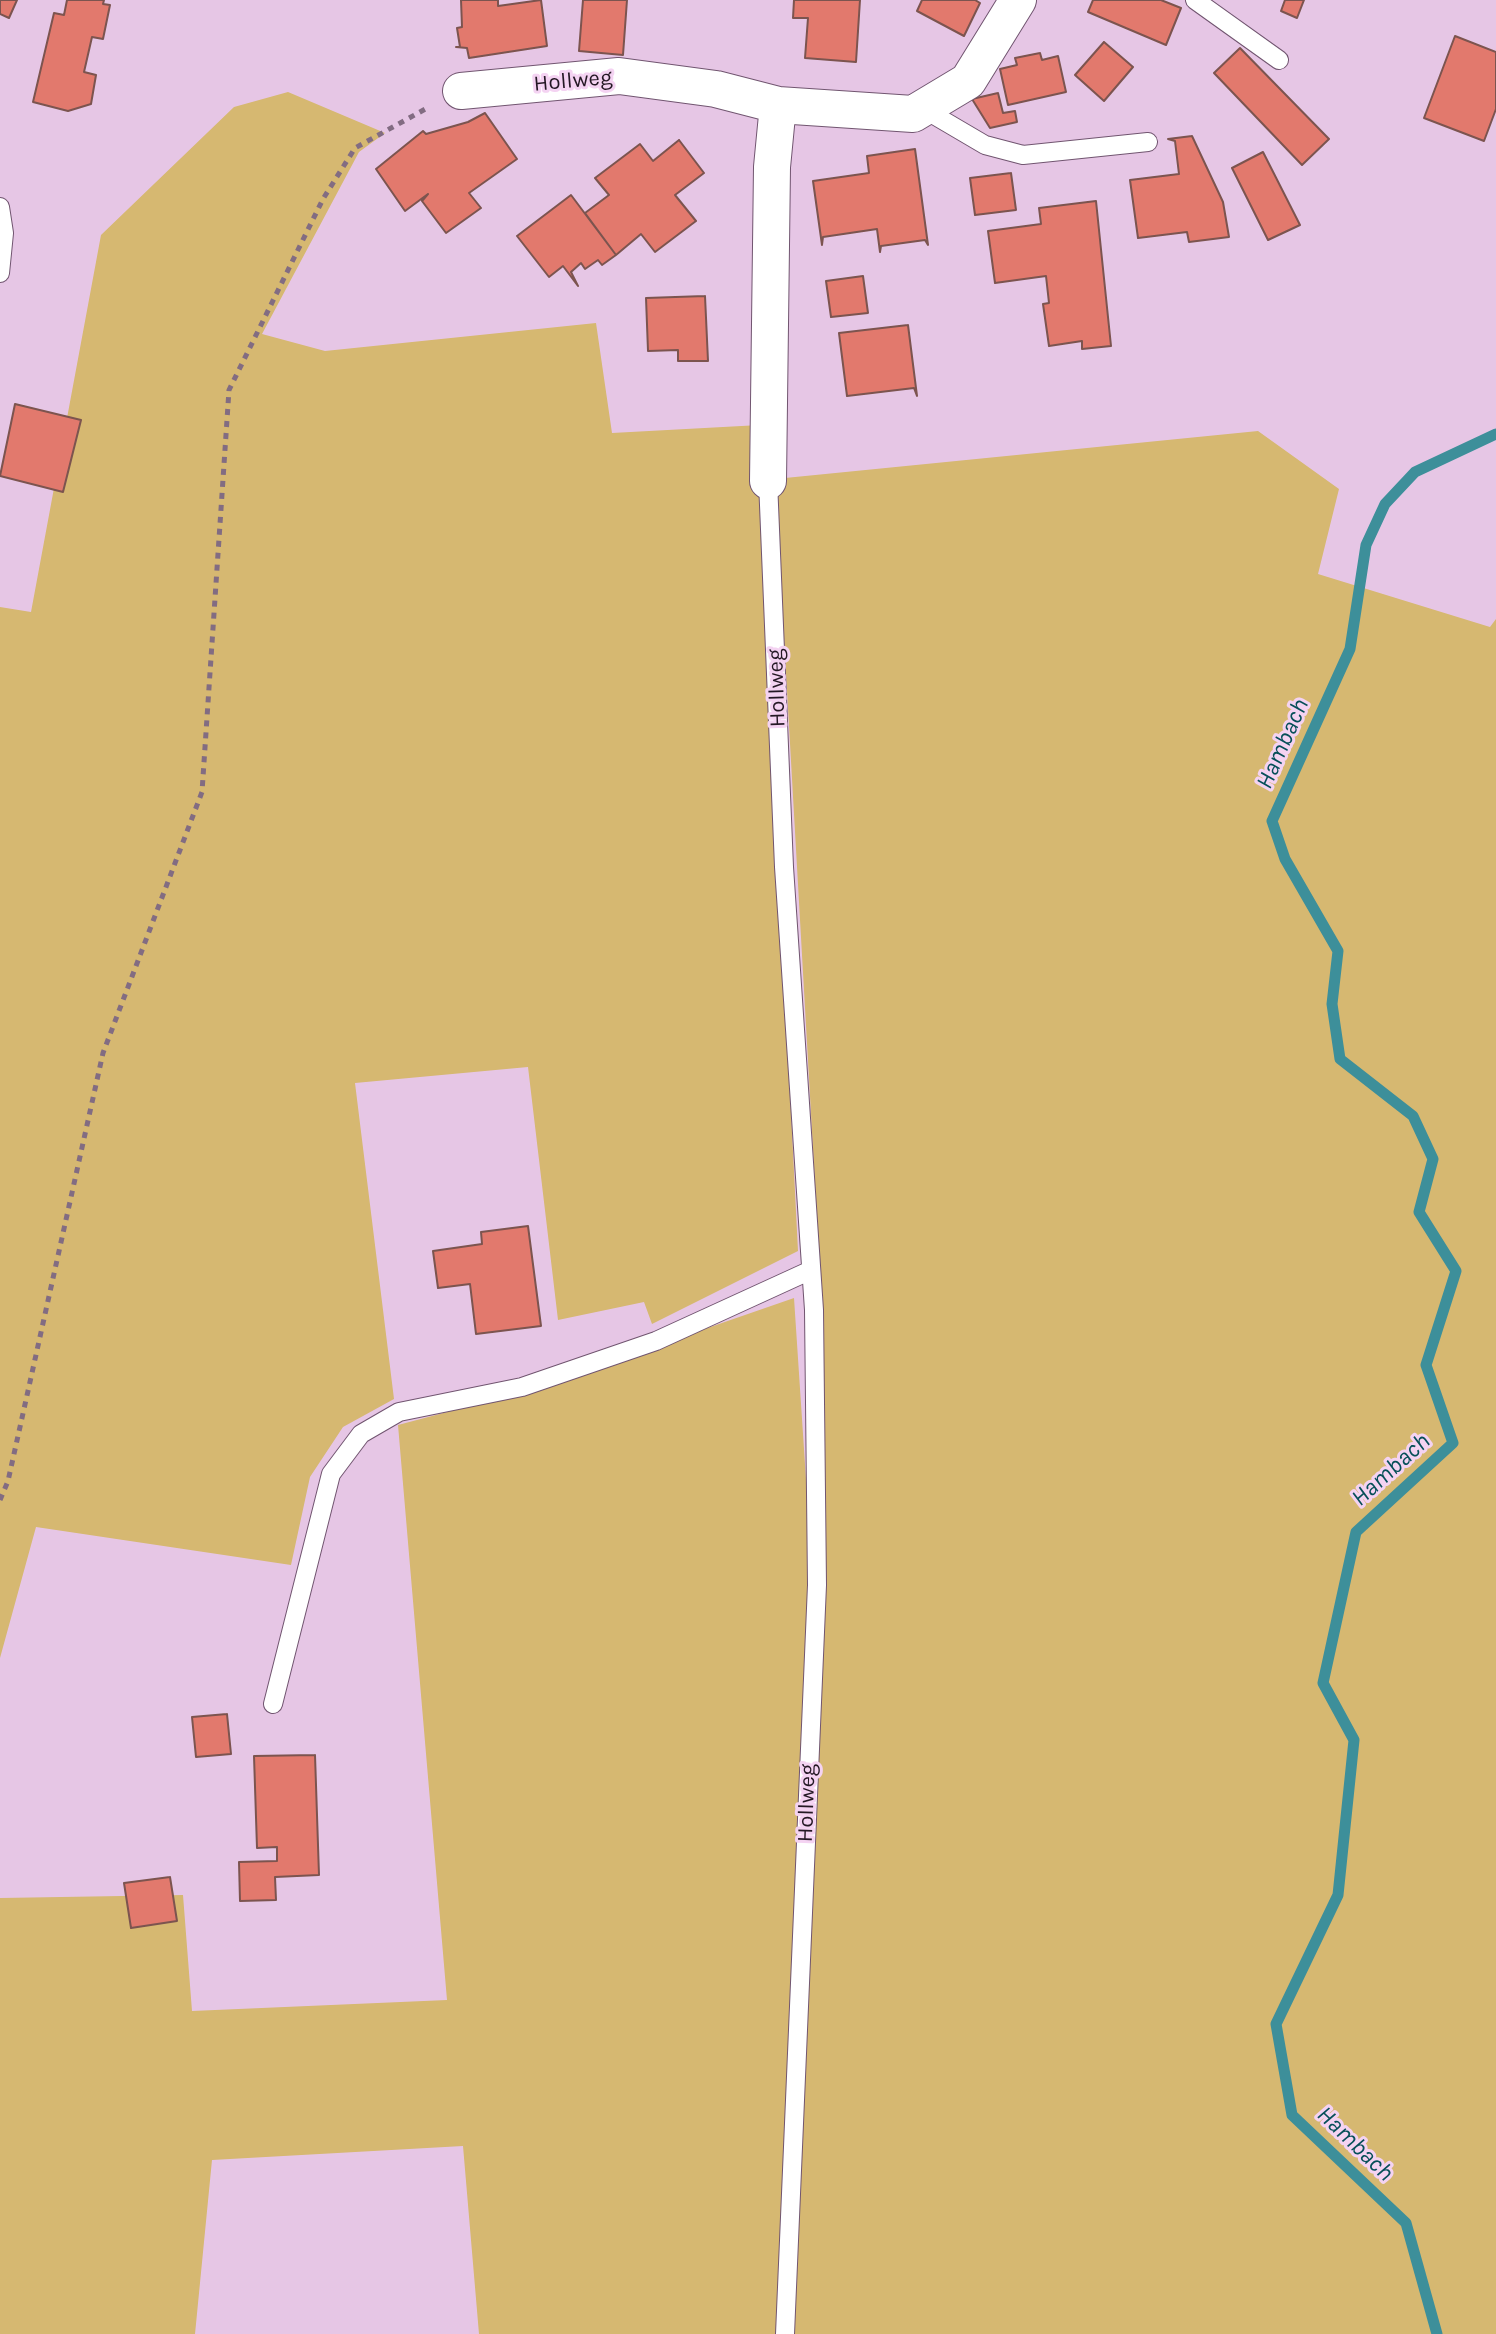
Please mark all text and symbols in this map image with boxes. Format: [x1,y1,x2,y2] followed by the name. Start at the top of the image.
[533,64,613,98] street label: Hollweg
[762,648,792,728] street label: Hollweg
[1250,694,1316,794] water label: Hambach
[1346,1427,1436,1513] water label: Hambach
[792,1763,822,1843] street label: Hollweg
[1311,2100,1399,2188] water label: Hambach

